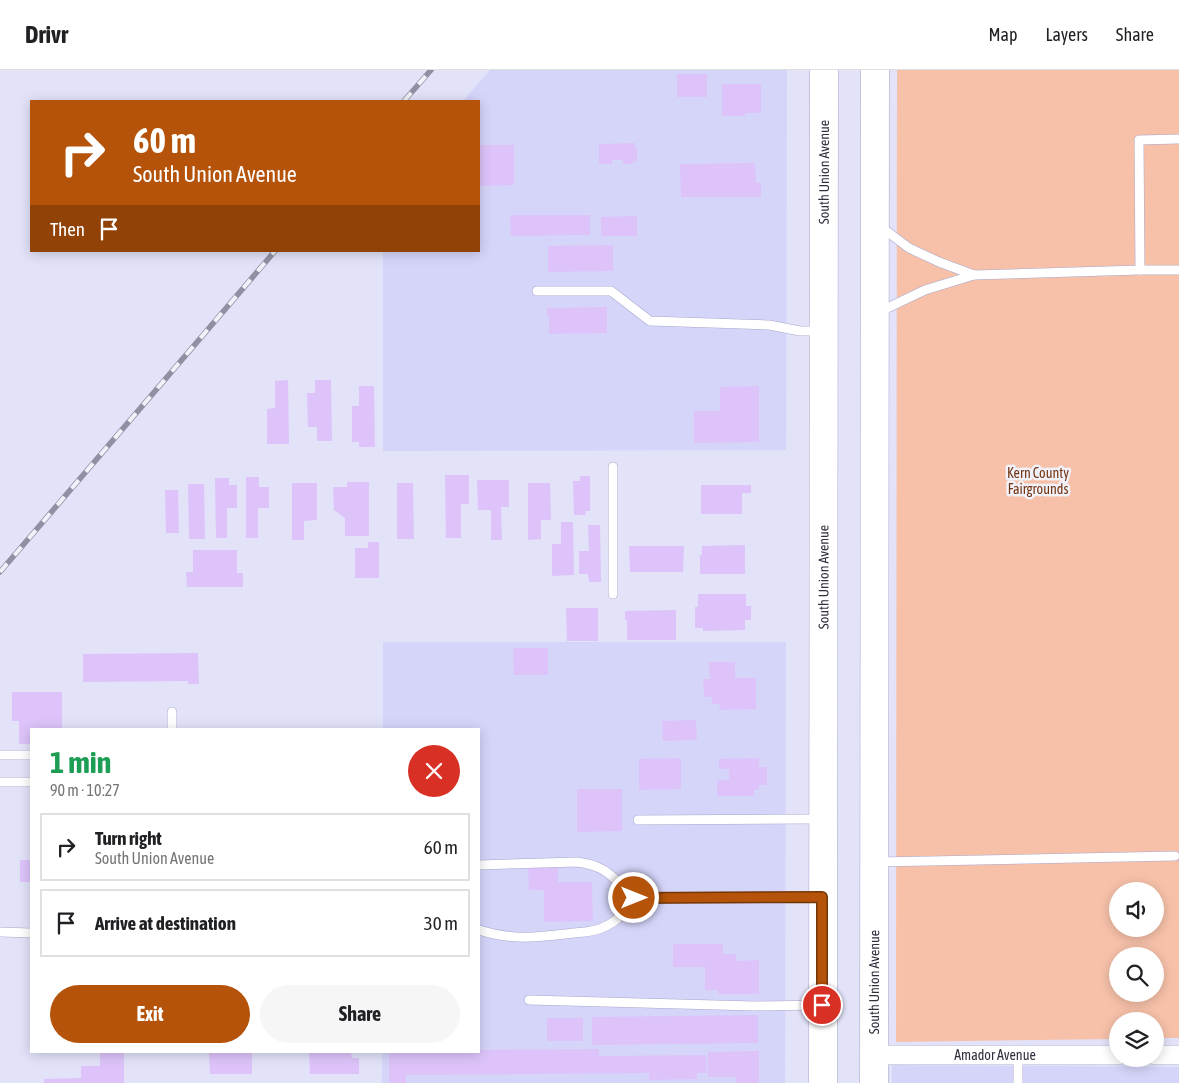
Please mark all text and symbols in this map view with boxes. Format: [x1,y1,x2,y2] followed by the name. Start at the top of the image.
[25,21,68,48] text: Drivr
[988,24,1017,45] text: Map
[1045,24,1088,45] text: Layers
[1116,24,1154,45] text: Share
[50,120,115,185] icon: right
[133,120,196,160] text: 60 m
[816,120,832,224] street label: South Union Avenue
[133,161,297,187] text: South Union Avenue
[95,215,123,243] icon: arrive
[50,218,85,240] text: Then
[1007,465,1069,497] park label: Kern County Fairgrounds
[815,525,832,629] street label: South Union Avenue
[50,745,111,779] text: 1 min
[408,745,460,797] button: close
[50,781,120,799] text: 90 m · 10:27
[95,827,162,849] text: Turn right
[52,833,80,861] icon: right
[424,836,458,858] text: 60 m
[95,849,214,867] text: South Union Avenue
[607,871,659,923] position arrow
[1109,882,1164,1067] map controls
[1109,882,1164,937] button: sound
[52,909,80,937] icon: arrive
[95,912,236,934] text: Arrive at destination
[424,912,458,934] text: 30 m
[866,930,882,1034] street label: South Union Avenue
[1109,947,1164,1002] button: search
[801,984,843,1026] pin
[50,985,250,1043] button: Exit
[260,985,460,1043] button: Share
[808,991,836,1019] icon: arrive
[1109,1012,1164,1067] button: layers
[954,1047,1036,1063] street label: Amador Avenue

